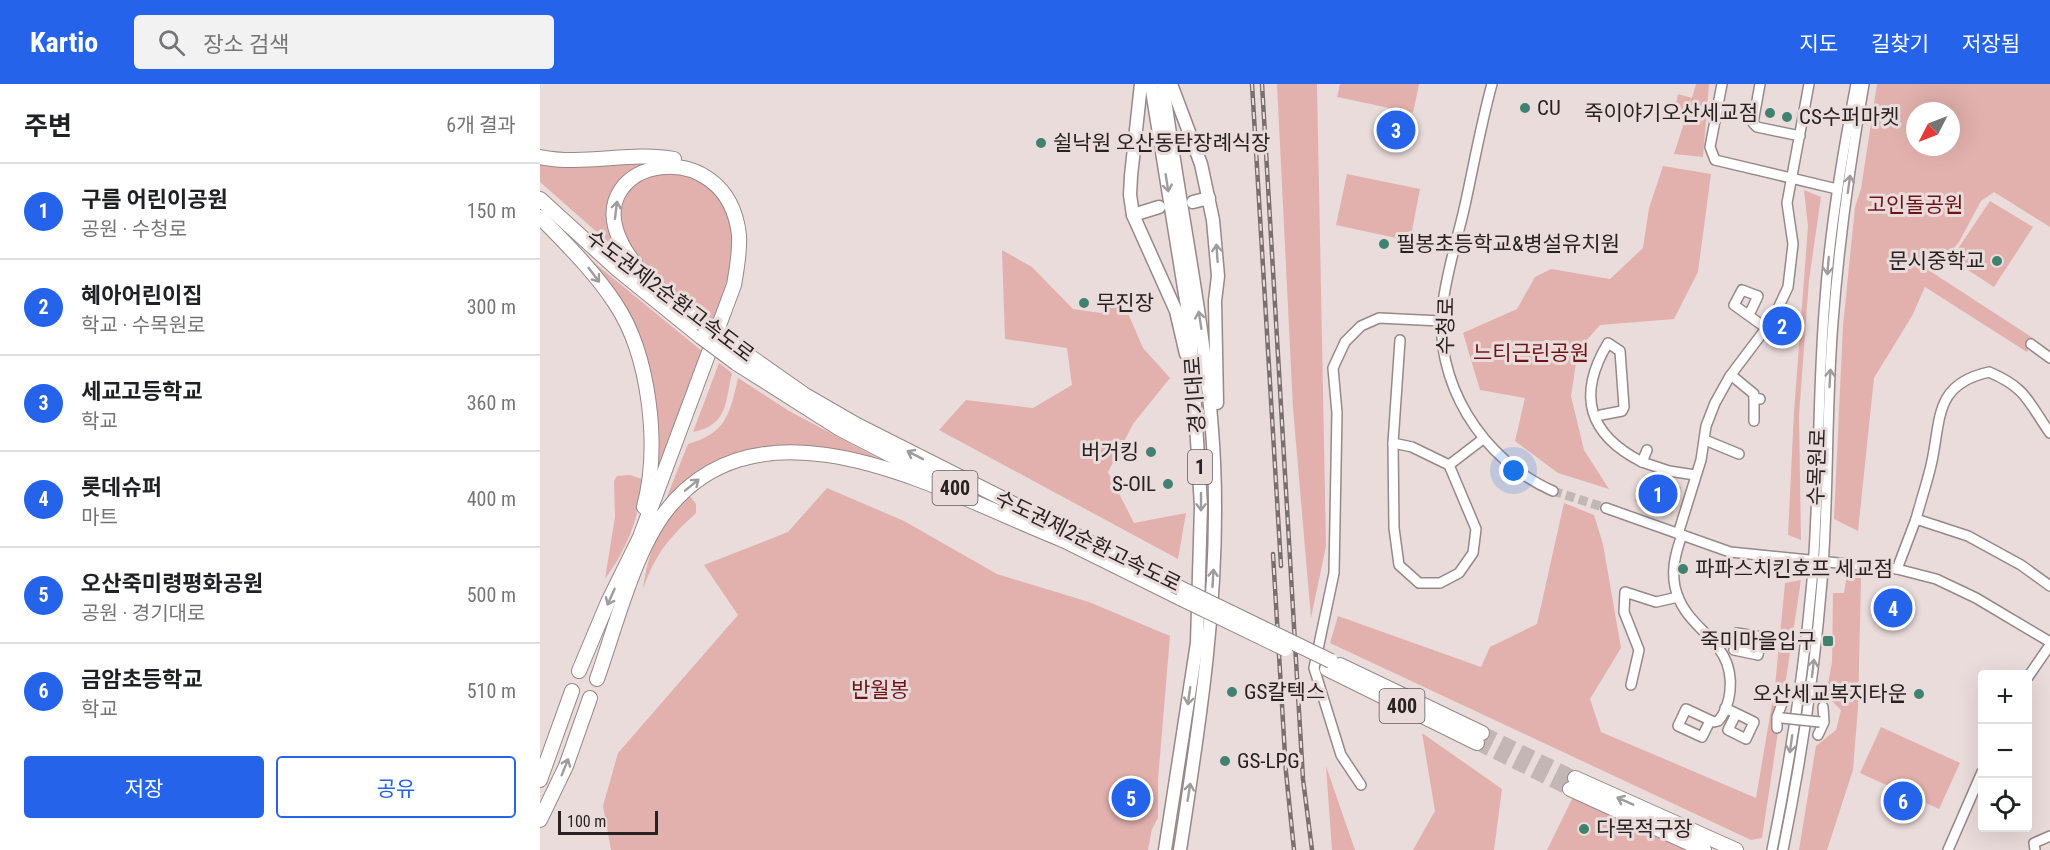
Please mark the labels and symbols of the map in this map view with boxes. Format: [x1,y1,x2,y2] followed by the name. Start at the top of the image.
[1537,96,1561,120] place label: CU
[1518,101,1532,115] marker: CU
[1584,101,1758,125] place label: 죽이야기오산세교점
[1906,102,1960,156] north arrow
[1799,105,1899,129] place label: CS수퍼마켓
[1763,106,1777,120] marker: 죽이야기오산세교점
[1376,108,1416,152] pin: 3
[1780,110,1794,124] marker: CS수퍼마켓
[1053,131,1270,155] place label: 쉴낙원 오산동탄장례식장
[1034,136,1048,150] marker: 쉴낙원 오산동탄장례식장
[1162,173,1173,193] one-way arrow
[1844,174,1855,194] one-way arrow
[1867,193,1963,217] park label: 고인돌공원
[611,200,622,220] one-way arrow
[581,225,759,367] street label: 수도권제2순환고속도로
[1396,232,1620,256] place label: 필봉초등학교&병설유치원
[1377,237,1391,251] marker: 필봉초등학교&병설유치원
[1211,244,1222,264] one-way arrow
[1888,249,1985,273] place label: 문시중학교
[1990,254,2004,268] marker: 문시중학교
[1822,256,1833,276] one-way arrow
[587,267,600,283] one-way arrow
[1096,291,1154,315] place label: 무진장
[1077,296,1091,310] marker: 무진장
[1433,297,1459,355] street label: 수청로
[1762,304,1802,348] pin: 2
[1195,311,1206,331] one-way arrow
[1473,341,1589,365] park label: 느티근린공원
[1180,356,1210,434] street label: 경기대로
[1824,368,1835,388] one-way arrow
[1804,428,1830,506] street label: 수목원로
[1081,440,1139,464] place label: 버거킹
[1144,445,1158,459] marker: 버거킹
[907,449,924,461] one-way arrow
[1188,450,1212,484] road number: 1
[1499,456,1528,485] your location
[932,471,978,505] road number: 400
[1112,472,1156,496] place label: S-OIL
[1638,472,1678,516] pin: 1
[1161,477,1175,491] marker: S-OIL
[684,479,700,492] one-way arrow
[991,486,1185,596] street label: 수도권제2순환고속도로
[1195,491,1207,511] one-way arrow
[1695,557,1893,581] place label: 파파스치킨호프 세교점
[1676,562,1690,576] marker: 파파스치킨호프 세교점
[1208,568,1219,588] one-way arrow
[1874,586,1912,630] pin: 4
[604,587,616,605] one-way arrow
[1700,629,1816,653] place label: 죽미마을입구
[1821,634,1835,648] marker: 죽미마을입구
[1808,659,1819,678] one-way arrow
[851,678,909,702] park label: 반월봉
[1244,680,1325,704] place label: GS칼텍스
[1752,682,1907,706] place label: 오산세교복지타운
[1225,685,1239,699] marker: GS칼텍스
[1184,686,1195,706] one-way arrow
[1912,687,1926,701] marker: 오산세교복지타운
[1380,689,1424,723] road number: 400
[1786,734,1797,754] one-way arrow
[1237,749,1300,773] place label: GS-LPG
[1218,754,1232,768] marker: GS-LPG
[560,758,571,777] one-way arrow
[1112,776,1150,820] pin: 5
[1884,778,1922,824] pin: 6
[1184,783,1195,803] one-way arrow
[1617,794,1635,806] one-way arrow
[558,808,658,836] scale bar
[1596,817,1693,841] place label: 다목적구장
[1577,822,1591,836] marker: 다목적구장

